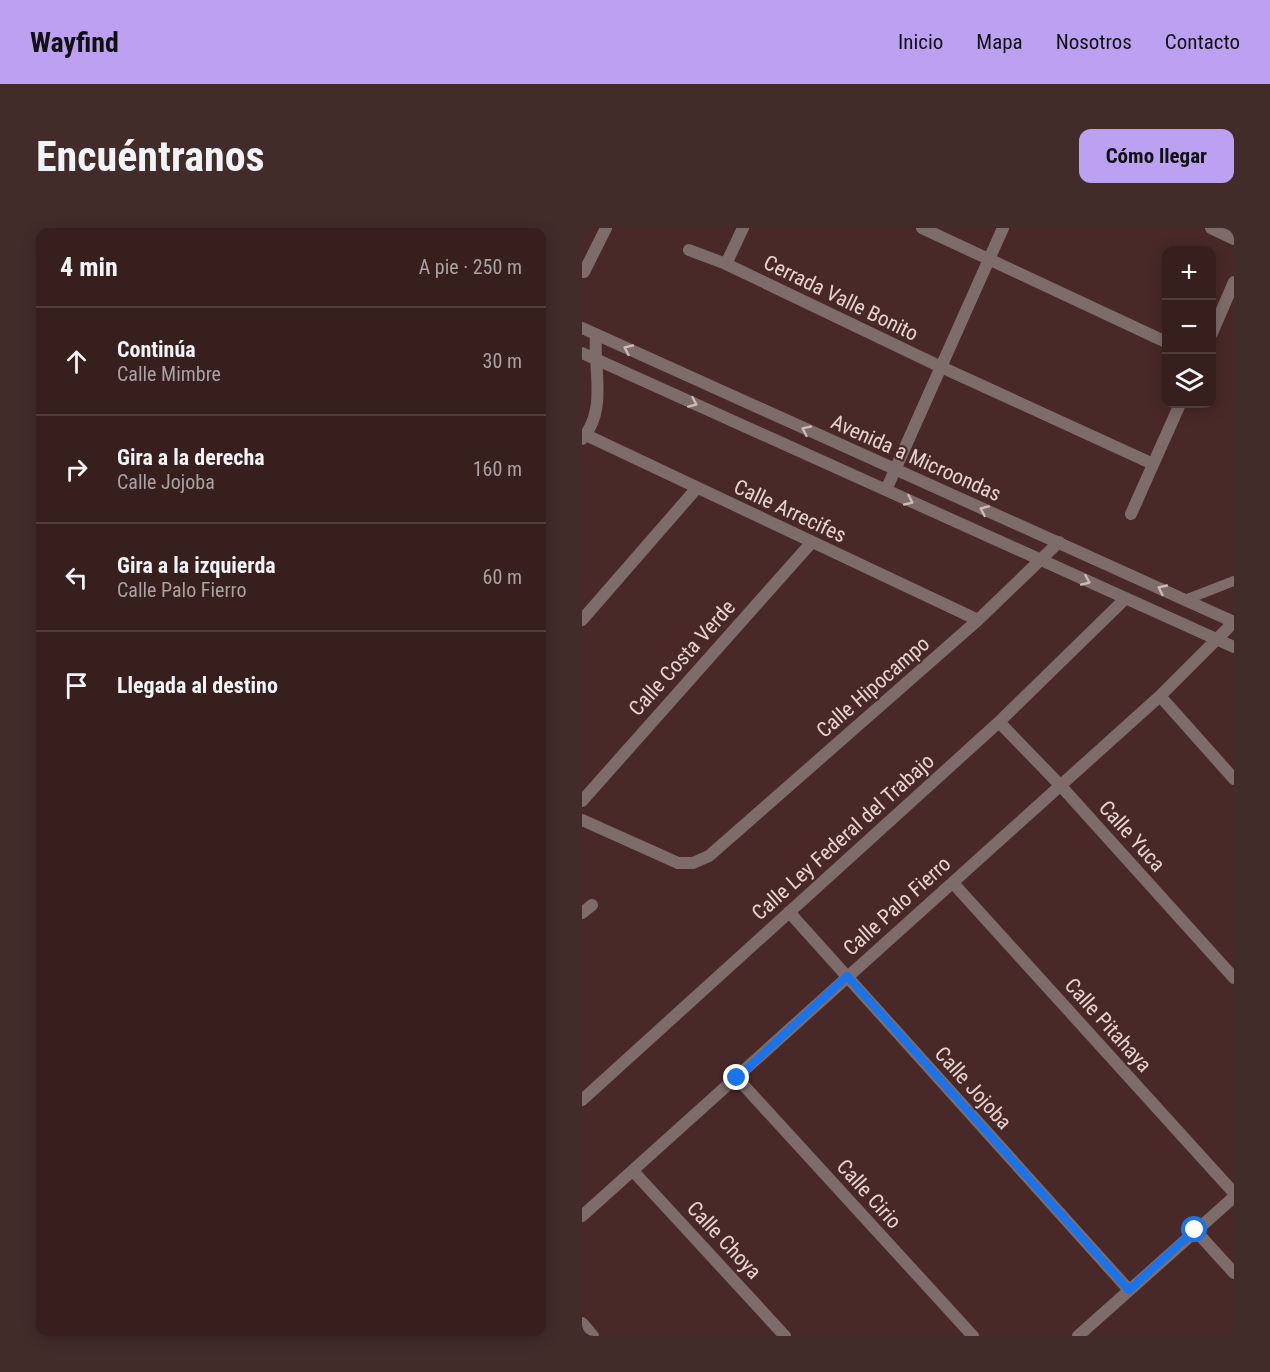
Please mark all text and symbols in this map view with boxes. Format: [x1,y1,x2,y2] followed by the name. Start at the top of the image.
[30,26,119,59] text: Wayfind
[898,30,943,54] text: Inicio
[976,30,1023,54] text: Mapa
[1056,30,1132,54] text: Nosotros
[1165,30,1240,54] text: Contacto
[1079,129,1234,183] button: Cómo llegar
[36,132,265,181] text: Encuéntranos
[1162,246,1216,408] map controls
[1162,246,1216,300] button: +
[760,250,922,346] street label: Cerrada Valle Bonito
[60,252,118,282] text: 4 min
[419,255,522,279] text: A pie · 250 m
[1162,300,1216,354] button: −
[117,337,196,362] text: Continúa
[624,344,635,356] one-way arrow
[60,345,93,378] icon: ahead
[483,349,522,373] text: 30 m
[1162,354,1216,408] button: layers
[117,362,221,386] text: Calle Mimbre
[686,396,697,408] one-way arrow
[827,410,1005,506] street label: Avenida a Microondas
[801,425,812,437] one-way arrow
[117,445,265,470] text: Gira a la derecha
[60,453,93,486] icon: right
[473,457,522,481] text: 160 m
[117,470,215,494] text: Calle Jojoba
[730,475,850,547] street label: Calle Arrecifes
[902,493,913,505] one-way arrow
[979,505,990,517] one-way arrow
[117,553,276,578] text: Gira a la izquierda
[60,561,93,594] icon: left
[483,565,522,589] text: 60 m
[1080,574,1091,586] one-way arrow
[117,578,246,602] text: Calle Palo Fierro
[1157,585,1168,597] one-way arrow
[624,595,740,721] street label: Calle Costa Verde
[812,632,934,742] street label: Calle Hipocampo
[60,669,93,702] icon: arrive
[117,673,278,698] text: Llegada al destino
[747,749,939,925] street label: Calle Ley Federal del Trabajo
[1094,796,1170,876] street label: Calle Yuca
[838,852,956,960] street label: Calle Palo Fierro
[1060,973,1156,1077] street label: Calle Pitahaya
[930,1042,1016,1134] street label: Calle Jojoba
[723,1064,749,1090] route end
[832,1154,906,1234] street label: Calle Cirio
[682,1196,766,1284] street label: Calle Choya
[1181,1216,1207,1242] route start

